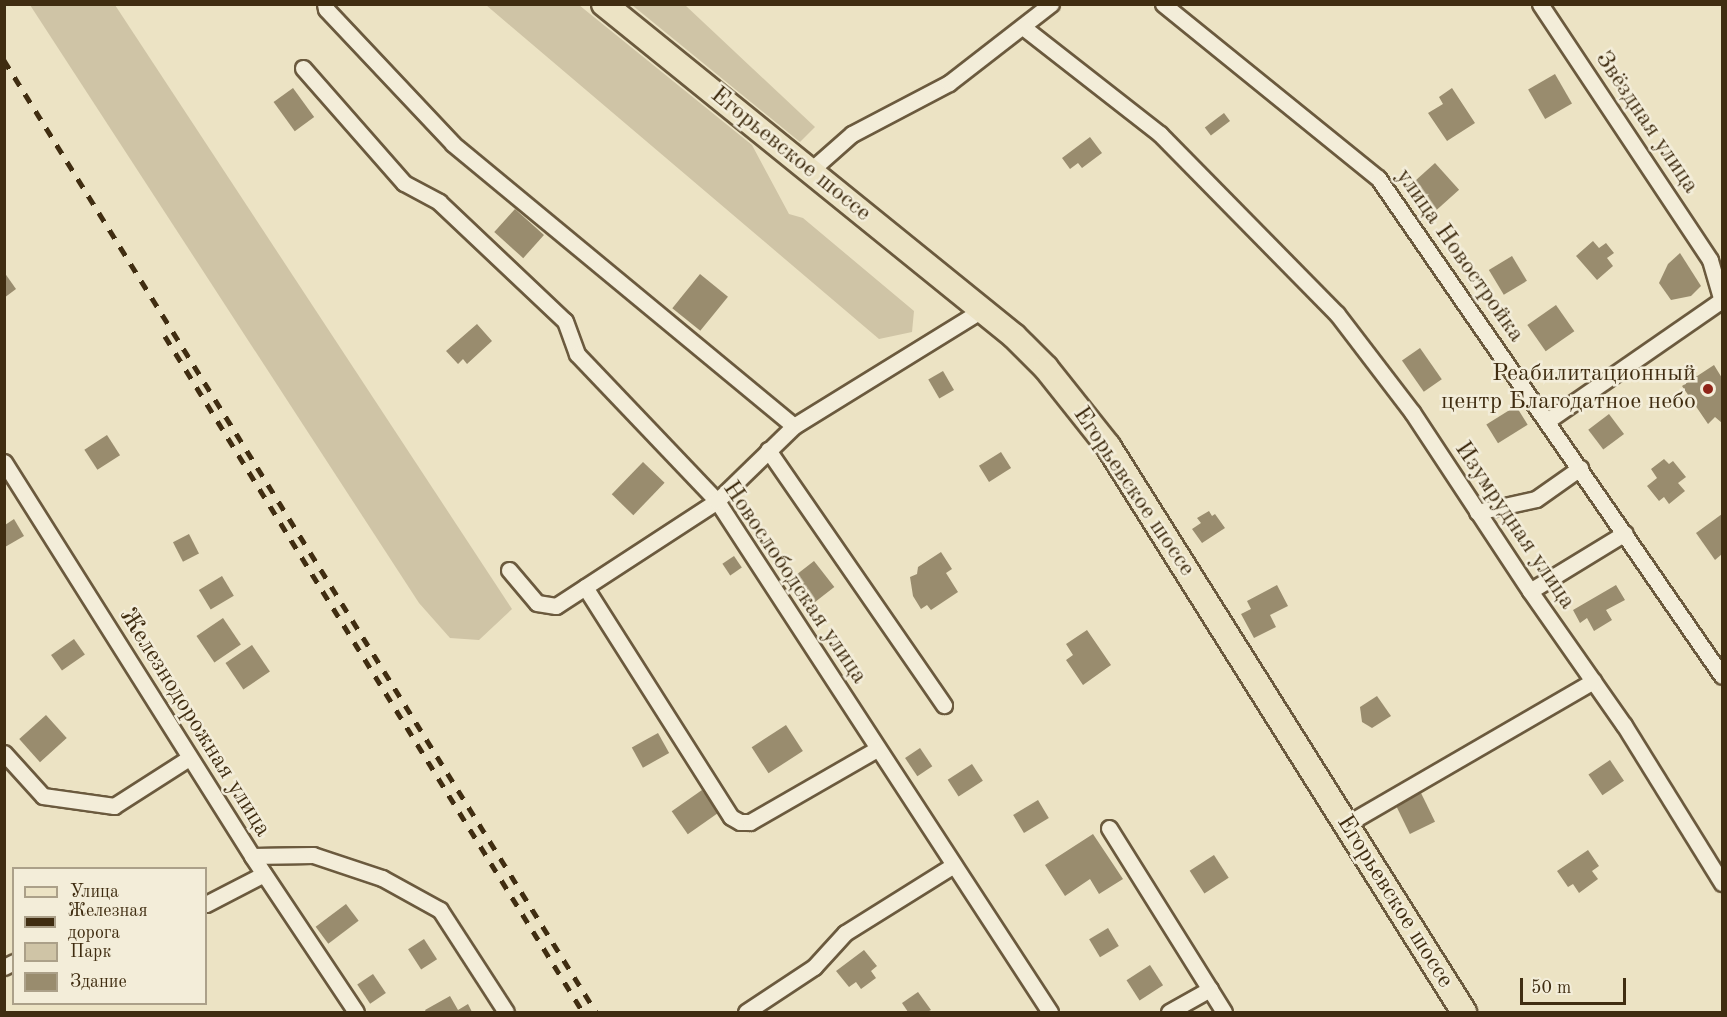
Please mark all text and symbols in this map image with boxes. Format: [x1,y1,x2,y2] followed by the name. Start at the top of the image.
[1588,46,1704,200] street label: Звёздная улица
[704,81,876,229] street label: Егорьевское шоссе
[1388,164,1530,348] street label: улица Новостройка
[1441,361,1696,417] place label: Реабилитационный центр Благодатное небо
[1701,382,1715,396] marker: Реабилитационный центр Благодатное небо
[1066,402,1200,582] street label: Егорьевское шоссе
[1447,437,1581,615] street label: Изумрудная улица
[715,476,873,690] street label: Новослободская улица
[112,603,276,843] street label: Железнодорожная улица
[1329,810,1459,994] street label: Егорьевское шоссе
[12,867,207,1005] legend
[70,883,119,901] text: Улица
[68,902,148,942] text: Железная дорога
[70,943,111,961] text: Парк
[1523,966,1630,1004] scale bar
[70,973,127,991] text: Здание
[1531,979,1571,997] text: 50 m

